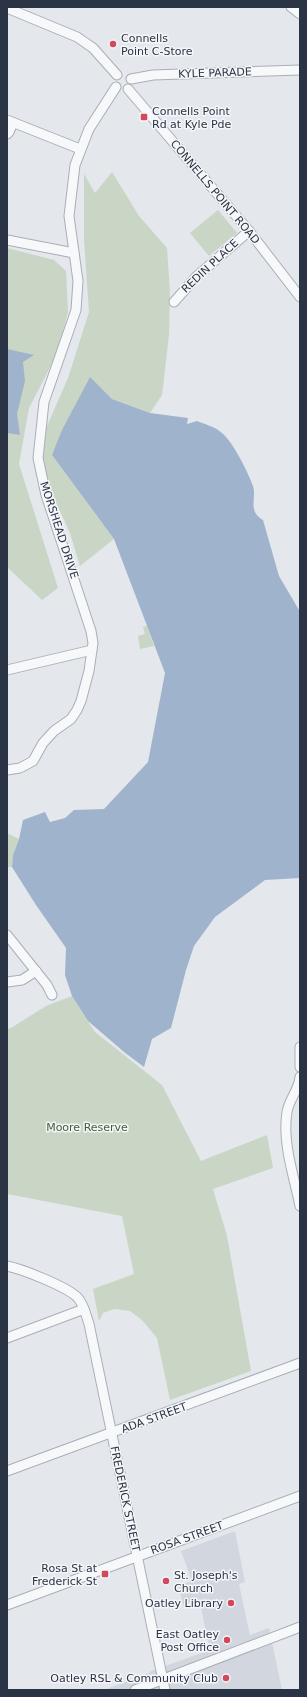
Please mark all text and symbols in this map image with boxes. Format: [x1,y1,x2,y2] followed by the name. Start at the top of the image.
[121,32,193,58] place label: Connells Point C-Store
[108,39,118,49] marker: Connells Point C-Store
[178,65,252,81] street label: KYLE PARADE
[152,105,232,131] place label: Connells Point Rd at Kyle Pde
[139,112,149,122] marker: Connells Point Rd at Kyle Pde
[168,137,262,247] street label: CONNELLS POINT ROAD
[179,236,241,296] street label: REDIN PLACE
[37,480,81,580] street label: MORSHEAD DRIVE
[46,1121,128,1134] park label: Moore Reserve
[119,1400,189,1436] street label: ADA STREET
[107,1445,143,1553] street label: FREDERICK STREET
[149,1519,225,1557] street label: ROSA STREET
[32,1562,98,1588] place label: Rosa St at Frederick St
[100,1569,110,1579] marker: Rosa St at Frederick St
[174,1569,238,1595] place label: St. Joseph's Church
[161,1576,171,1586] marker: St. Joseph's Church
[145,1597,223,1610] place label: Oatley Library
[226,1598,236,1608] marker: Oatley Library
[156,1628,219,1654] place label: East Oatley Post Office
[222,1635,232,1645] marker: East Oatley Post Office
[50,1672,218,1685] place label: Oatley RSL & Community Club
[221,1673,231,1683] marker: Oatley RSL & Community Club

